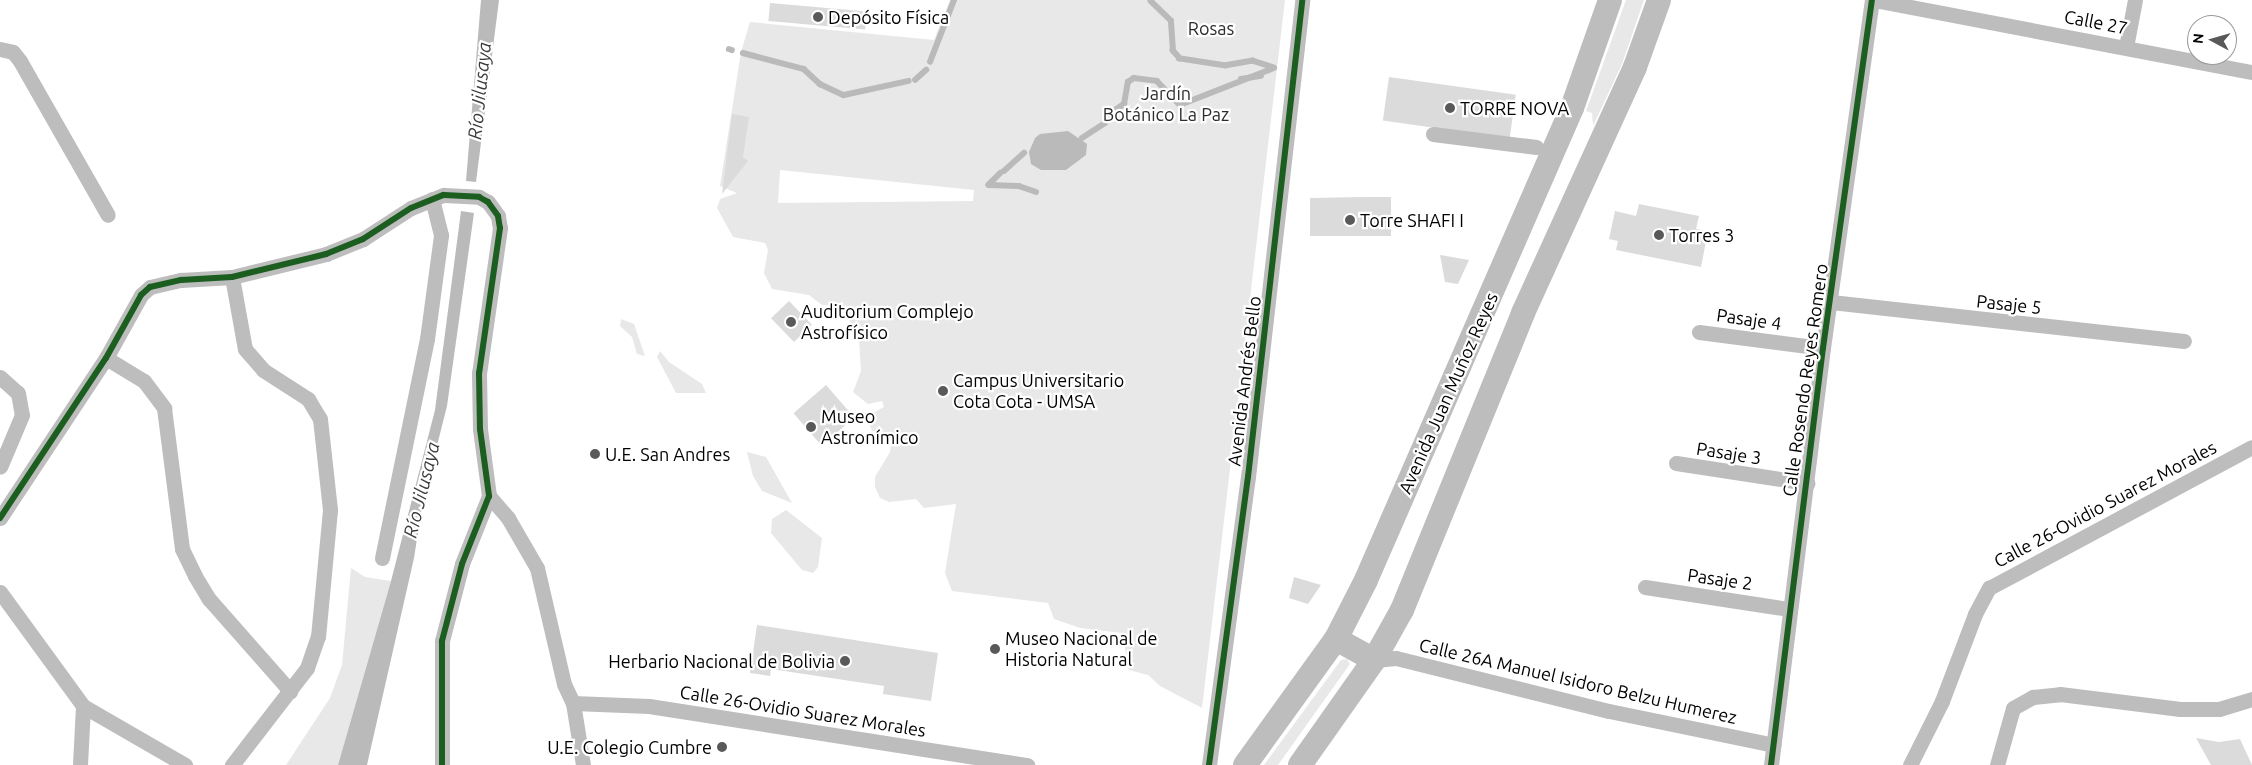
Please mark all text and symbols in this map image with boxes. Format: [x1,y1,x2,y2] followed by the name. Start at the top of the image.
[2062,5,2130,39] street label: Calle 27
[828,6,949,28] place label: Depósito Física
[812,11,824,23] marker: Depósito Física
[2187,15,2237,65] north arrow
[1188,17,1234,39] park label: Rosas
[2190,33,2207,45] text: N
[464,41,496,141] water label: Río Jilusaya
[1103,83,1229,126] park label: Jardín Botánico La Paz
[1460,97,1569,119] place label: TORRE NOVA
[1444,102,1456,114] marker: TORRE NOVA
[1360,209,1464,231] place label: Torre SHAFI I
[1344,214,1356,226] marker: Torre SHAFI I
[1669,224,1734,246] place label: Torres 3
[1653,229,1665,241] marker: Torres 3
[1778,262,1832,498] street label: Calle Rosendo Reyes Romero
[1394,289,1502,497] street label: Avenida Juan Muñoz Reyes
[1975,290,2043,318] street label: Pasaje 5
[1223,295,1265,467] street label: Avenida Andrés Bello
[801,301,974,344] place label: Auditorium Complejo Astrofísico
[1715,304,1783,334] street label: Pasaje 4
[785,316,797,328] marker: Auditorium Complejo Astrofísico
[953,370,1124,412] place label: Campus Universitario Cota Cota - UMSA
[937,385,949,397] marker: Campus Universitario Cota Cota - UMSA
[821,406,919,448] place label: Museo Astronímico
[805,421,817,433] marker: Museo Astronímico
[1990,436,2220,572] street label: Calle 26-Ovidio Suarez Morales
[1695,437,1763,469] street label: Pasaje 3
[399,440,445,540] water label: Río Jilusaya
[605,443,730,465] place label: U.E. San Andres
[589,448,601,460] marker: U.E. San Andres
[1686,564,1754,594] street label: Pasaje 2
[1005,628,1158,670] place label: Museo Nacional de Historia Natural
[1417,634,1739,728] street label: Calle 26A Manuel Isidoro Belzu Humerez
[989,643,1001,655] marker: Museo Nacional de Historia Natural
[608,650,835,672] place label: Herbario Nacional de Bolivia
[839,655,851,667] marker: Herbario Nacional de Bolivia
[678,681,928,741] street label: Calle 26-Ovidio Suarez Morales
[547,736,712,758] place label: U.E. Colegio Cumbre
[716,741,728,753] marker: U.E. Colegio Cumbre

